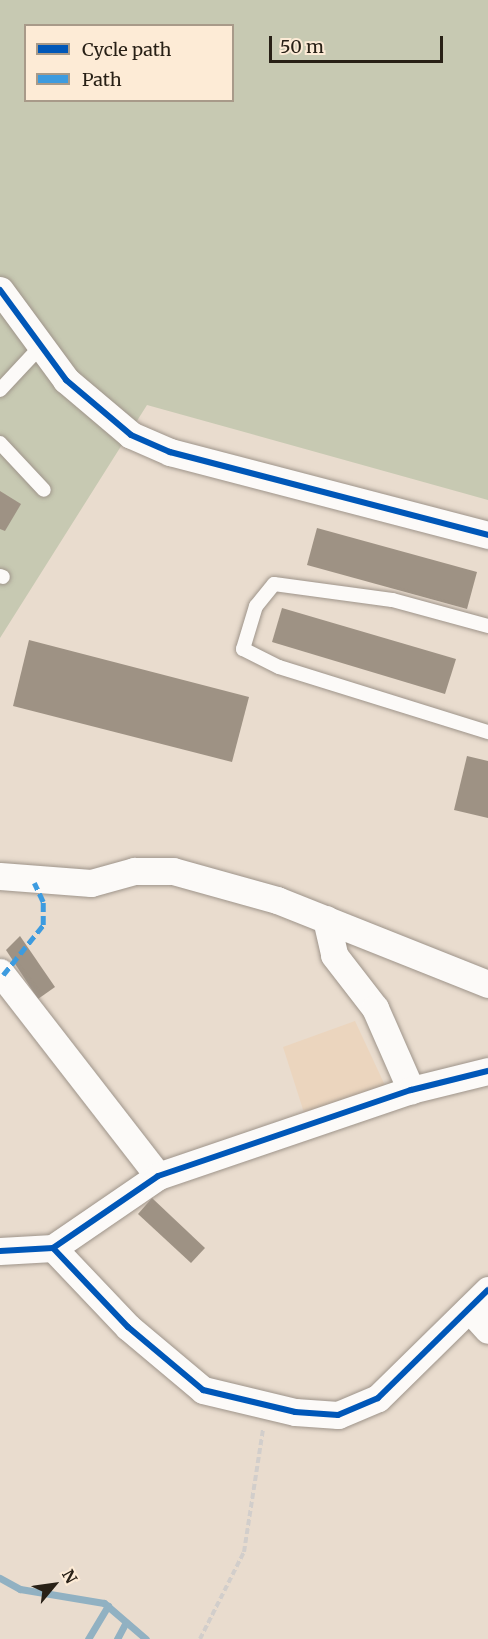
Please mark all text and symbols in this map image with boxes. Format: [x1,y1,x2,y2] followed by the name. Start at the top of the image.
[24,24,234,102] legend
[272,24,446,62] scale bar
[280,35,324,58] text: 50 m
[82,38,171,61] text: Cycle path
[82,68,122,91] text: Path
[24,1555,84,1615] north arrow
[58,1566,82,1587] text: N

